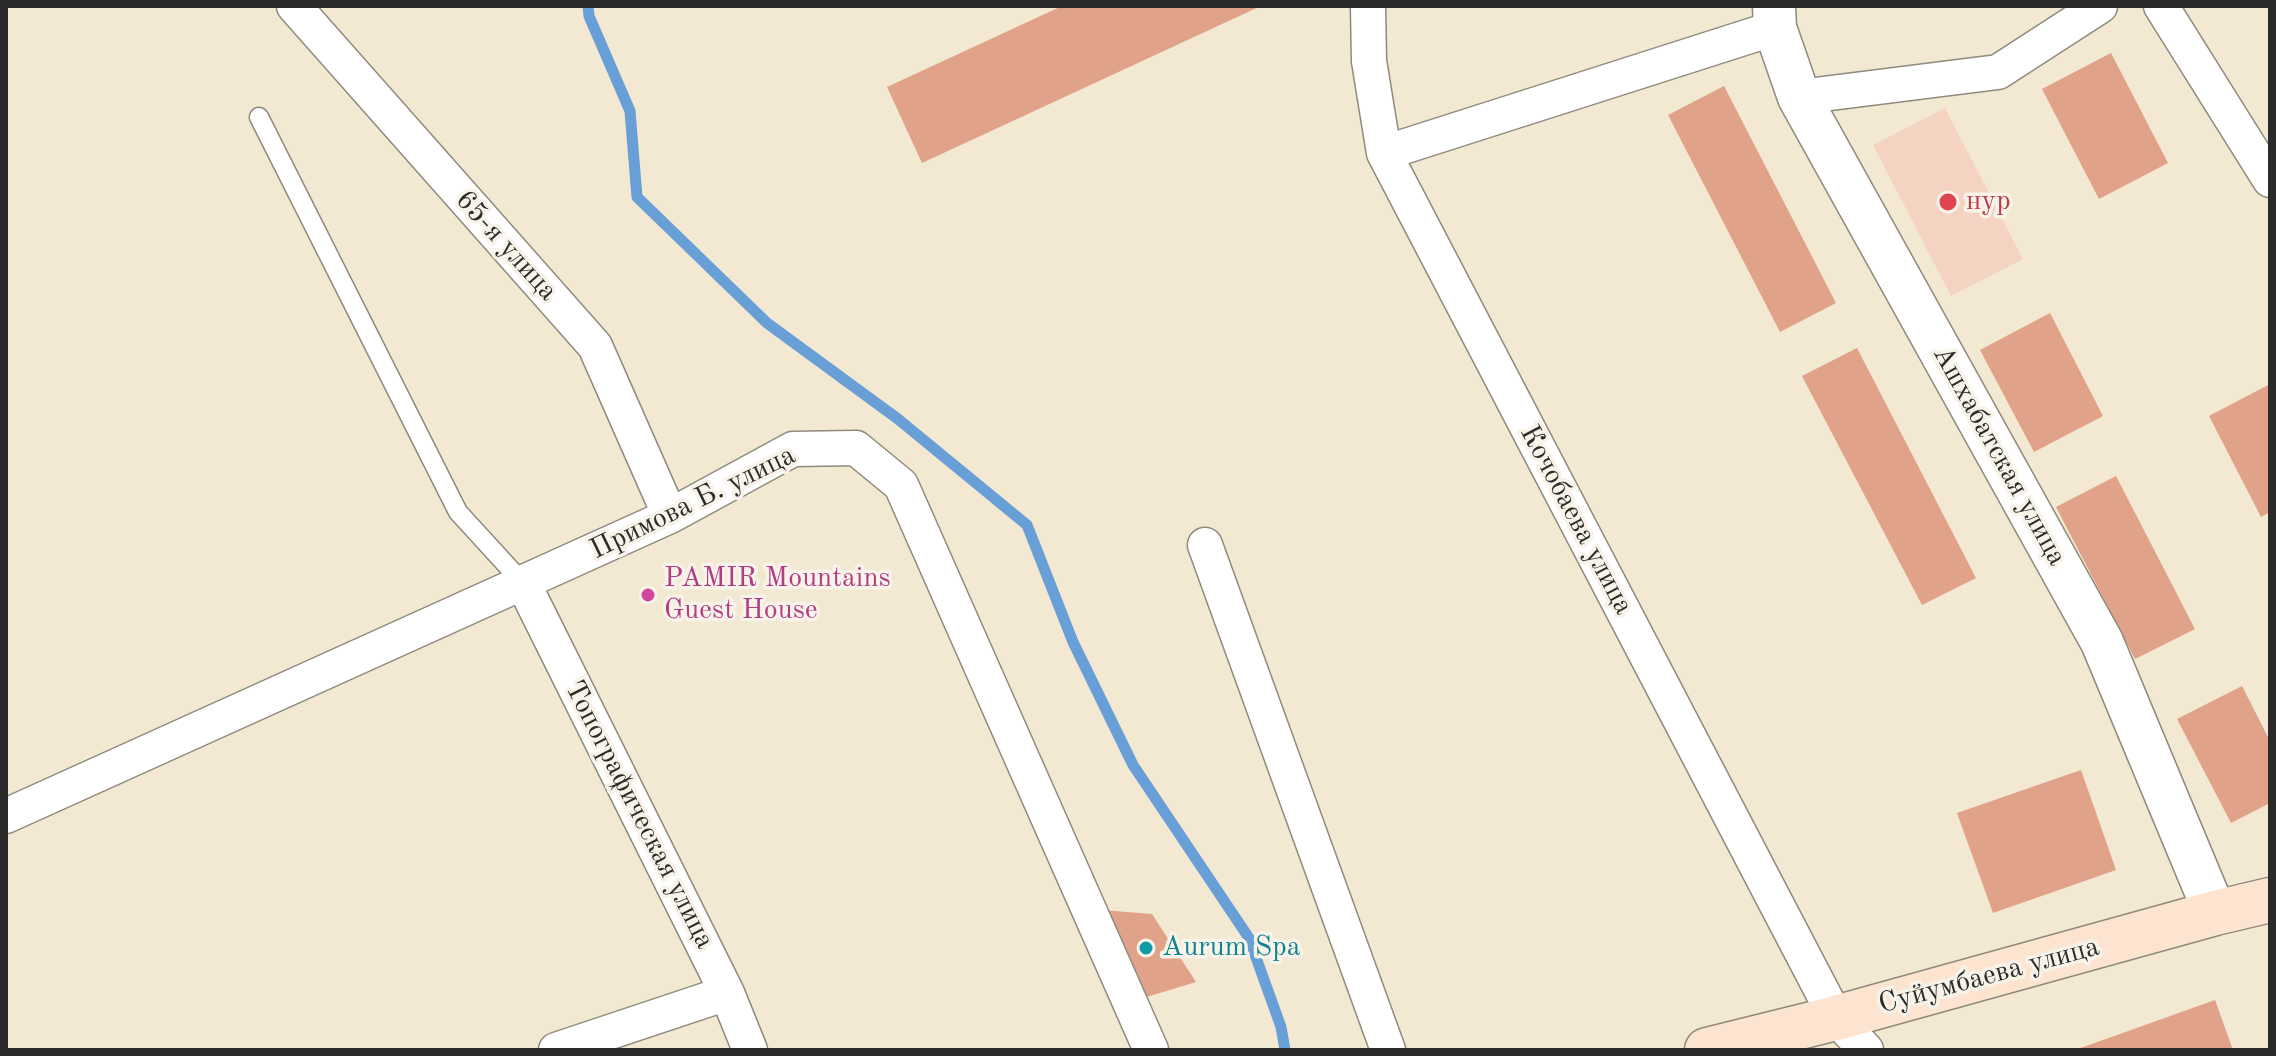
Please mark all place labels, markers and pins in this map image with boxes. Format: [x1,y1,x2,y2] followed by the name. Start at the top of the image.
[1966,185,2011,219] place label: нур
[1937,191,1959,213] marker: нур
[664,562,891,628] place label: PAMIR Mountains Guest House
[639,586,657,604] marker: PAMIR Mountains Guest House
[1162,931,1301,965] place label: Aurum Spa
[1137,939,1155,957] marker: Aurum Spa

